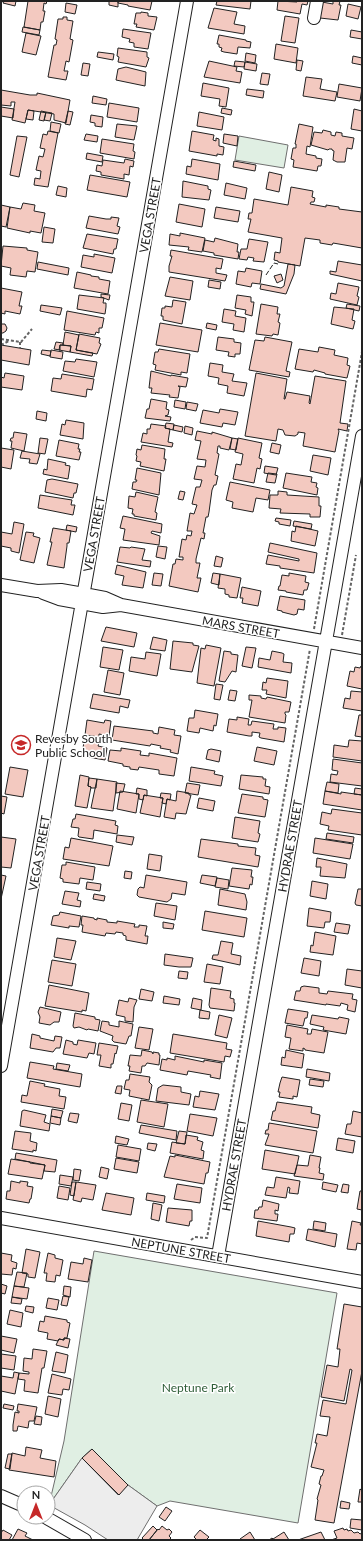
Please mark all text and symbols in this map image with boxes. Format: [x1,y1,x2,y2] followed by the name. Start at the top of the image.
[136,176,164,254] street label: VEGA STREET
[80,495,108,573] street label: VEGA STREET
[201,613,281,641] street label: MARS STREET
[35,731,112,760] place label: Revesby South Public School
[10,734,32,756] school or university icon: Revesby South Public School
[274,799,306,893] street label: HYDRAE STREET
[25,814,53,892] street label: VEGA STREET
[218,1118,250,1212] street label: HYDRAE STREET
[130,1234,232,1266] street label: NEPTUNE STREET
[162,1380,235,1395] park label: Neptune Park
[16,1485,56,1525] north arrow
[32,1488,40,1501] text: N

